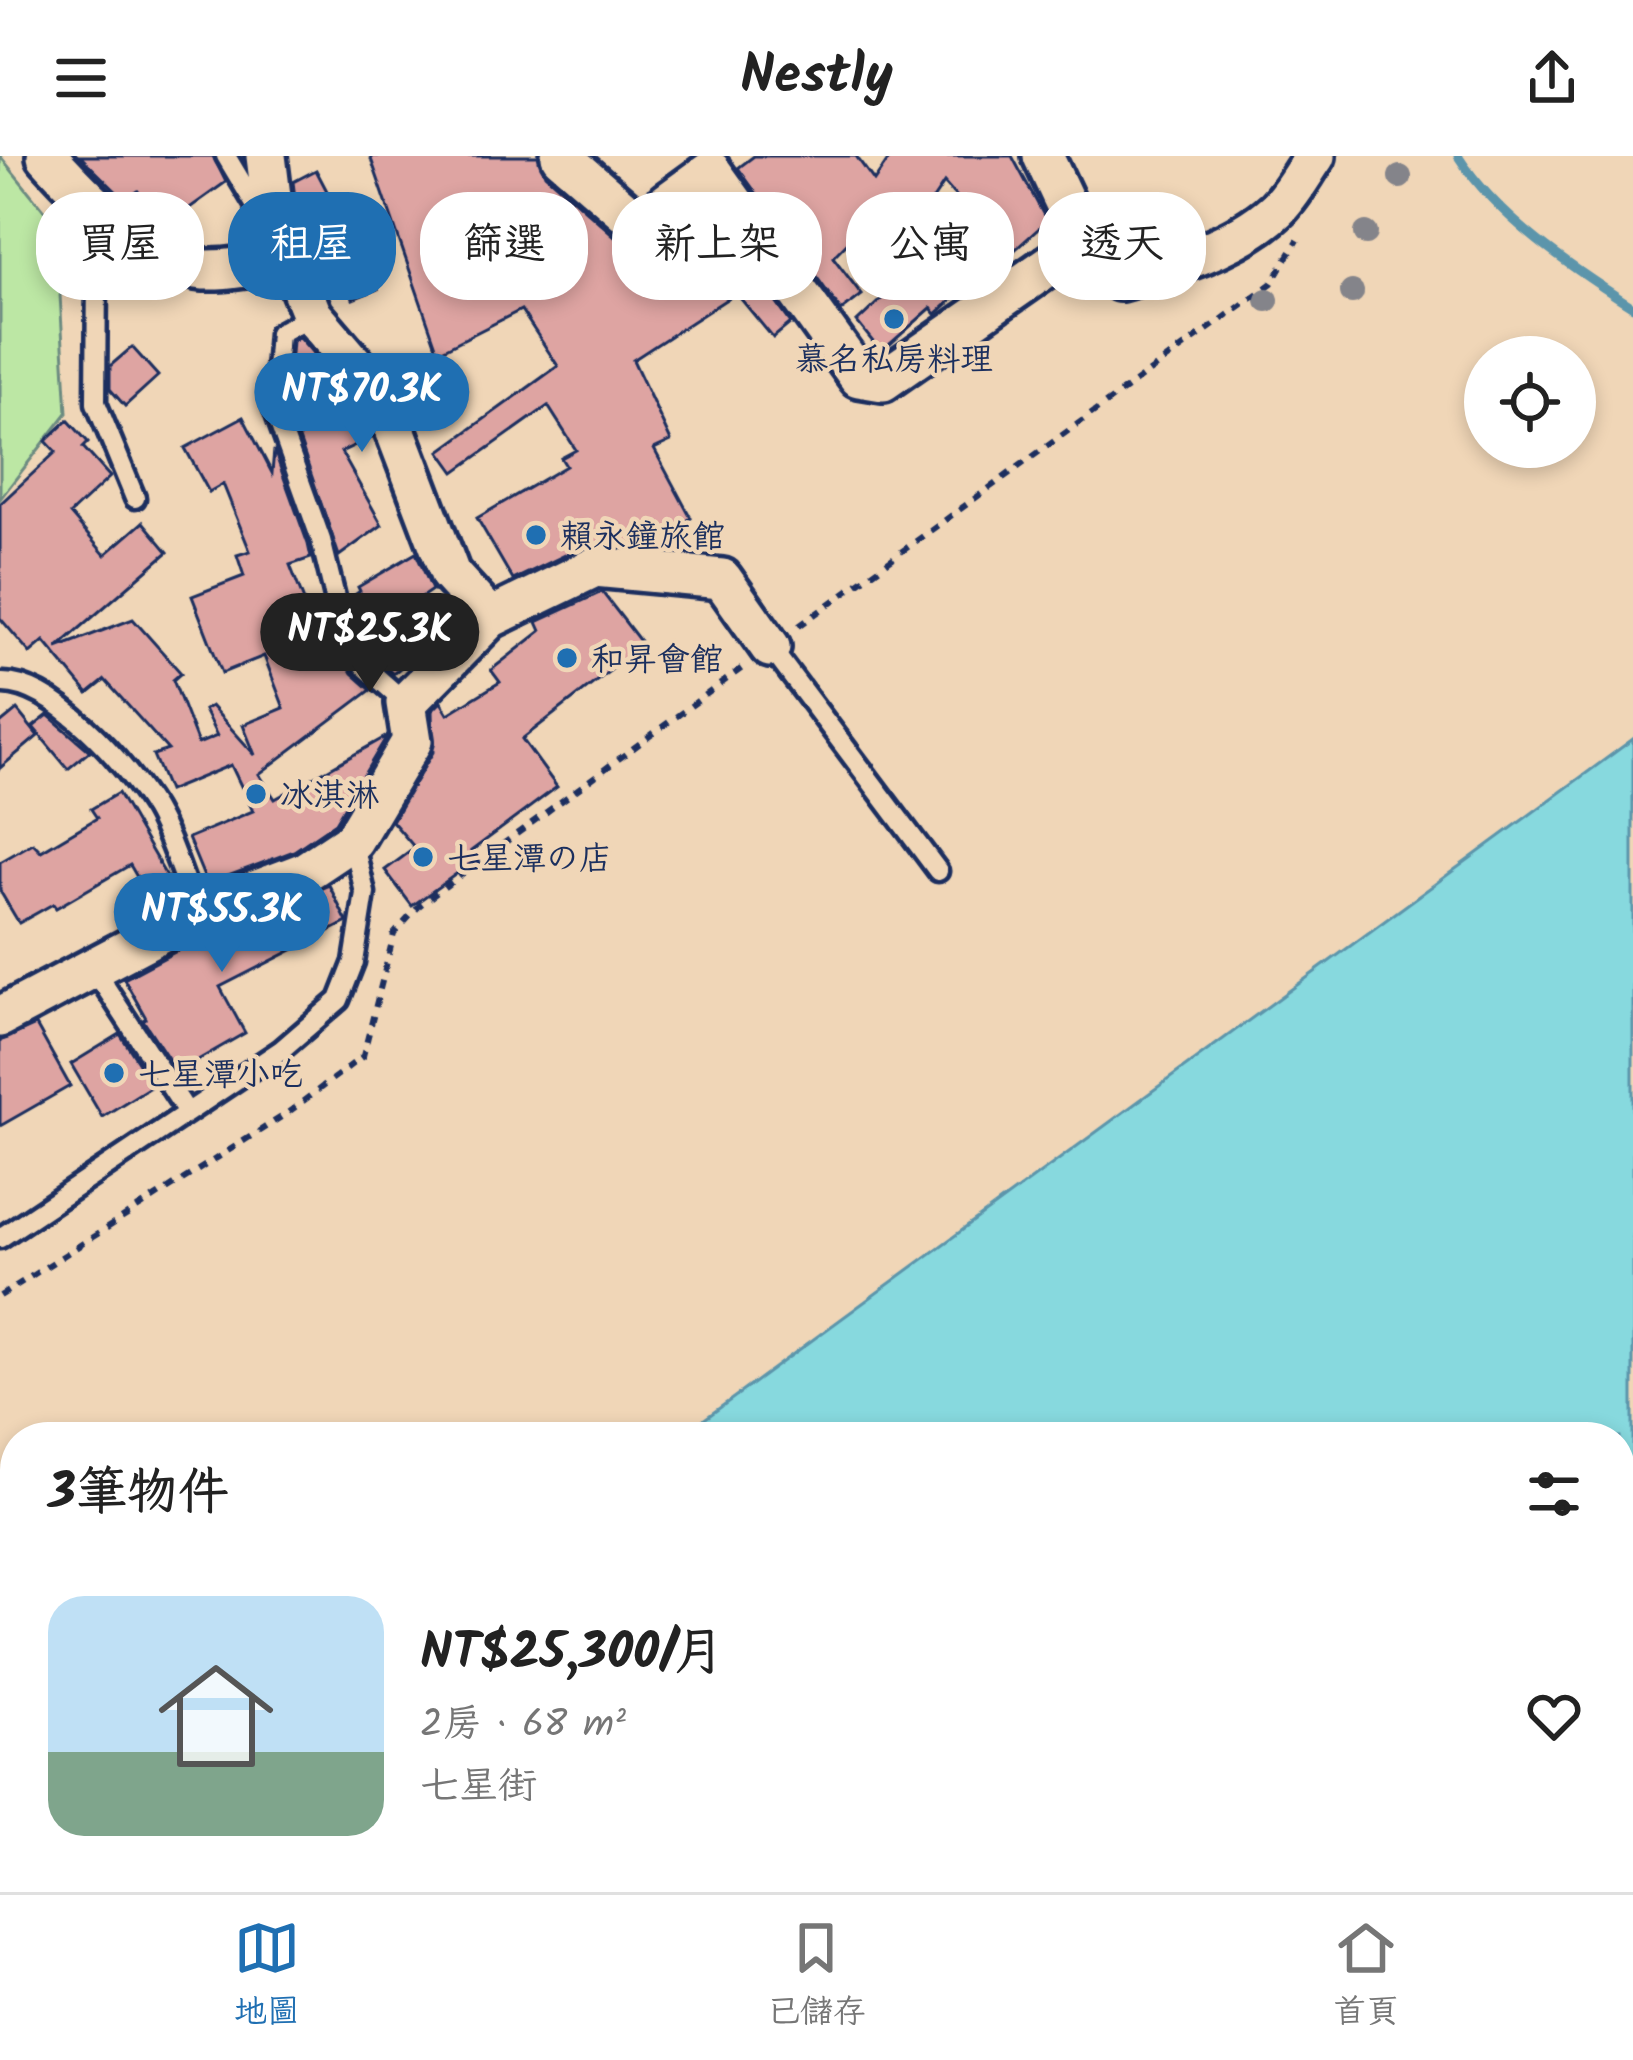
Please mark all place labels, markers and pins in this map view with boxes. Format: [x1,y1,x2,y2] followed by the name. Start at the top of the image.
[881,306,907,332] marker: 慕名私房料理
[795,335,993,388] place label: 慕名私房料理
[238,353,486,455] pin: NT$70.3K
[560,512,725,565] place label: 賴永鐘旅館
[523,522,549,548] marker: 賴永鐘旅館
[246,593,494,695] pin: NT$25.3K
[591,635,723,688] place label: 和昇會館
[554,645,580,671] marker: 和昇會館
[280,771,379,824] place label: 冰淇淋
[243,781,269,807] marker: 冰淇淋
[447,834,612,887] place label: 七星潭の店
[410,844,436,870] marker: 七星潭の店
[98,873,346,975] pin: NT$55.3K
[138,1050,303,1103] place label: 七星潭小吃
[101,1060,127,1086] marker: 七星潭小吃

